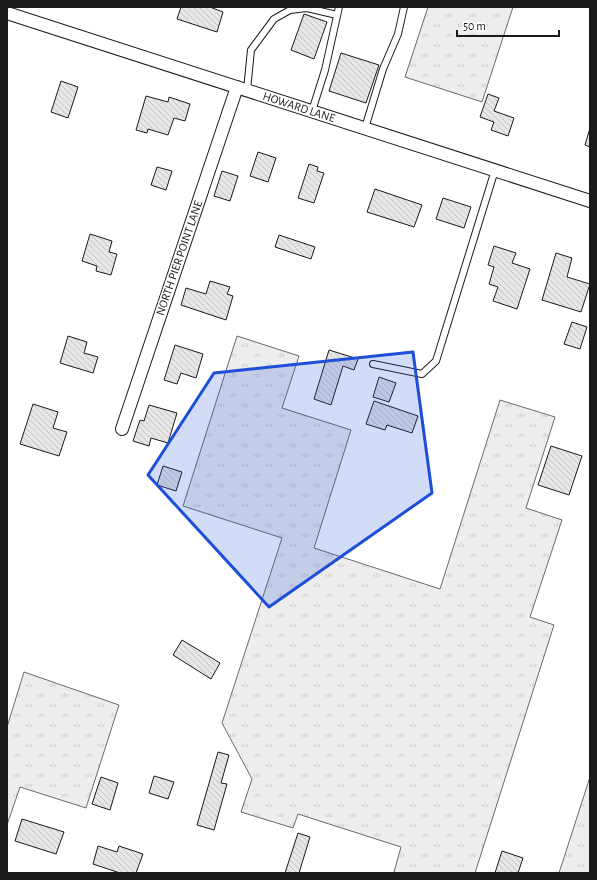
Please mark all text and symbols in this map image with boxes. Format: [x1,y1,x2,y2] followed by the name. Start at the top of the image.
[457,12,559,38] scale bar
[463,20,486,32] text: 50 m
[261,90,337,124] street label: HOWARD LANE
[154,199,204,317] street label: NORTH PIER POINT LANE

